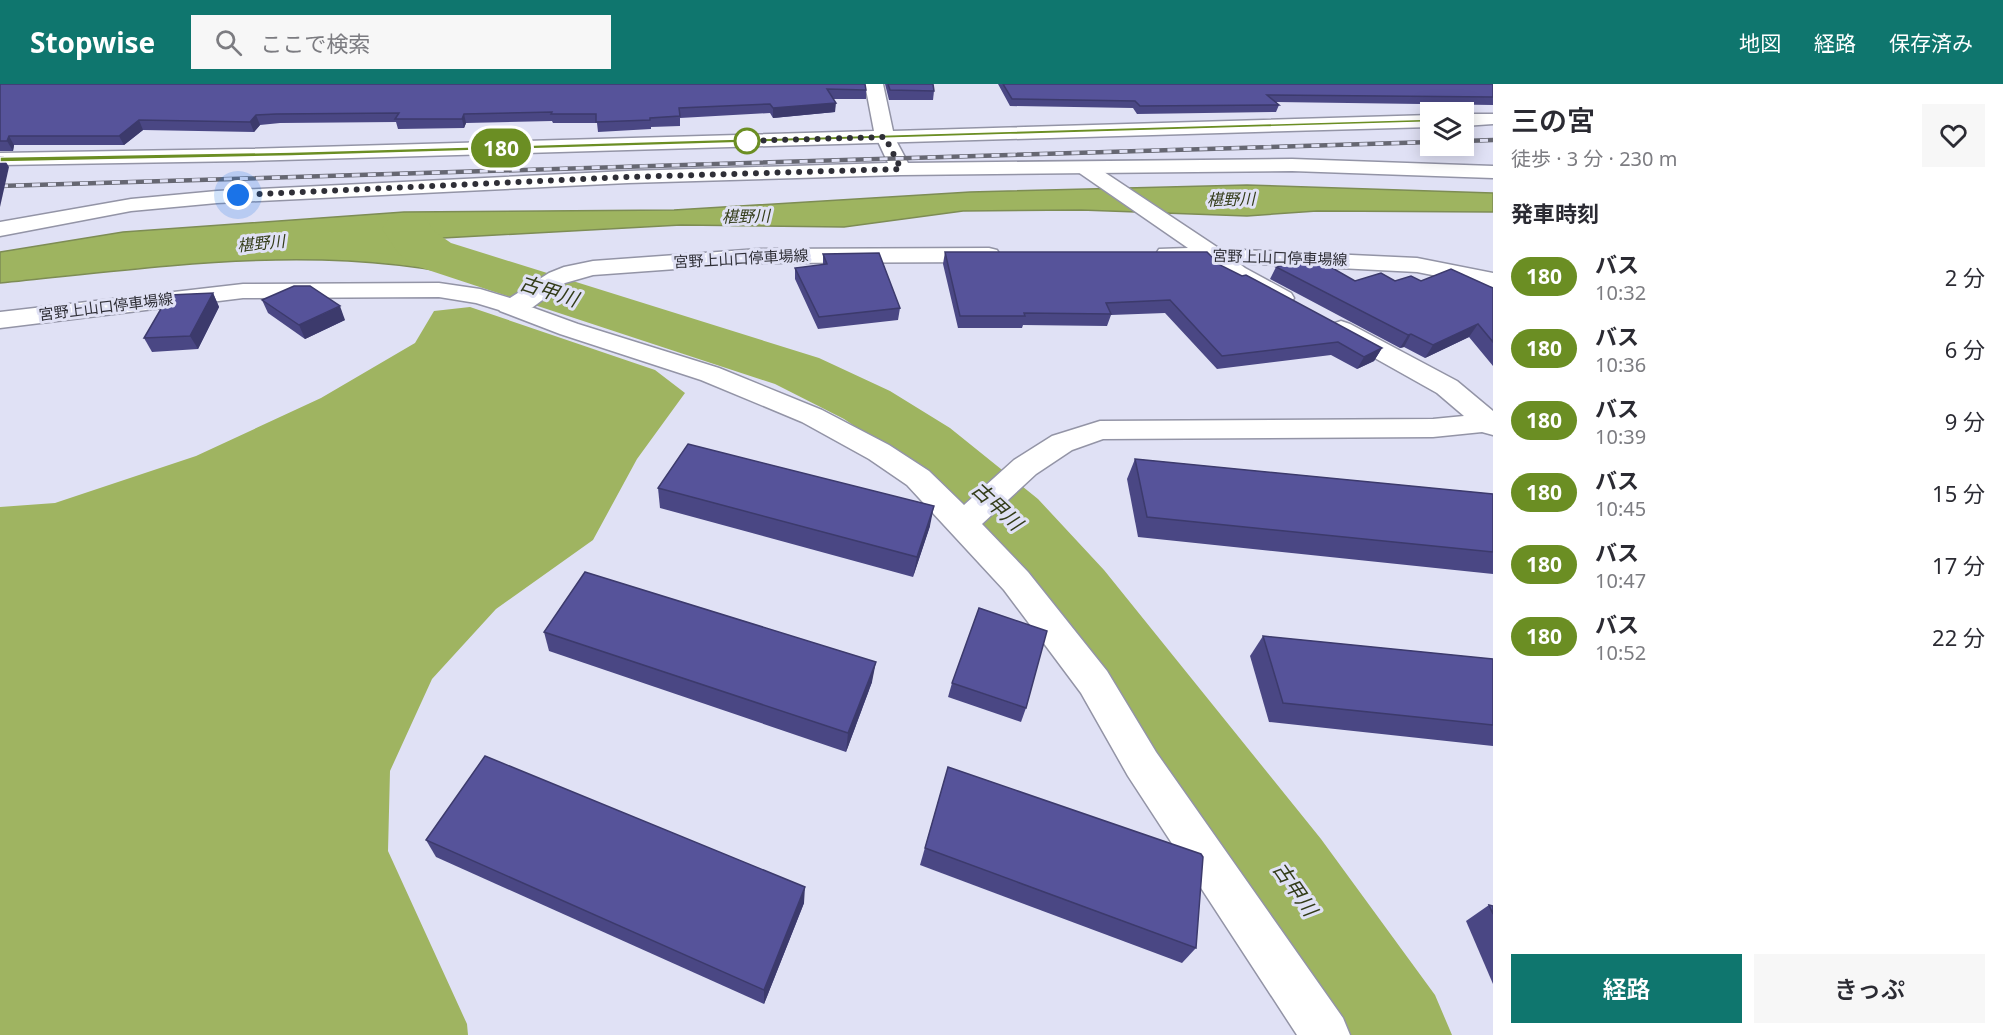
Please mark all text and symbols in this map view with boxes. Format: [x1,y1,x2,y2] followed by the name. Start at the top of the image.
[191,15,611,69] search box
[30,23,155,61] text: Stopwise
[212,26,245,59] icon: search
[260,28,370,58] text: ここで検索
[1739,29,1781,57] text: 地図
[1814,29,1856,57] text: 経路
[1889,29,1973,57] text: 保存済み
[1511,101,1595,139] text: 三の宮
[1420,102,1474,156] map controls
[1420,102,1474,156] button: layers
[1922,104,1985,167] button: heart
[466,128,536,168] line badge: 180
[734,128,760,154] unlabelled marker
[483,134,519,162] text: 180
[1511,145,1677,172] text: 徒歩 · 3 分 · 230 m
[223,180,253,210] your location
[1207,188,1257,210] water label: 椹野川
[1511,198,1599,228] text: 発車時刻
[722,205,772,227] water label: 椹野川
[236,229,288,256] water label: 椹野川
[673,244,809,272] street label: 宮野上山口停車場線
[1212,245,1348,269] street label: 宮野上山口停車場線
[1595,249,1639,279] text: バス
[1526,262,1562,290] text: 180
[1945,262,1985,292] text: 2 分
[516,268,584,313] water label: 古甲川
[1595,279,1646,306] text: 10:32
[38,288,174,324] street label: 宮野上山口停車場線
[1595,321,1639,351] text: バス
[1526,334,1562,362] text: 180
[1945,334,1985,364] text: 6 分
[1595,351,1646,378] text: 10:36
[1595,393,1639,423] text: バス
[1526,406,1562,434] text: 180
[1945,406,1985,436] text: 9 分
[1595,423,1646,450] text: 10:39
[1595,465,1639,495] text: バス
[966,475,1030,537] water label: 古甲川
[1526,478,1562,506] text: 180
[1932,478,1985,508] text: 15 分
[1595,495,1646,522] text: 10:45
[1595,537,1639,567] text: バス
[1526,550,1562,578] text: 180
[1932,550,1985,580] text: 17 分
[1595,567,1646,594] text: 10:47
[1595,609,1639,639] text: バス
[1526,622,1562,650] text: 180
[1932,622,1985,652] text: 22 分
[1595,639,1646,666] text: 10:52
[1267,856,1325,923] water label: 古甲川
[1511,954,1742,1023] button: 経路
[1754,954,1985,1023] button: きっぷ

